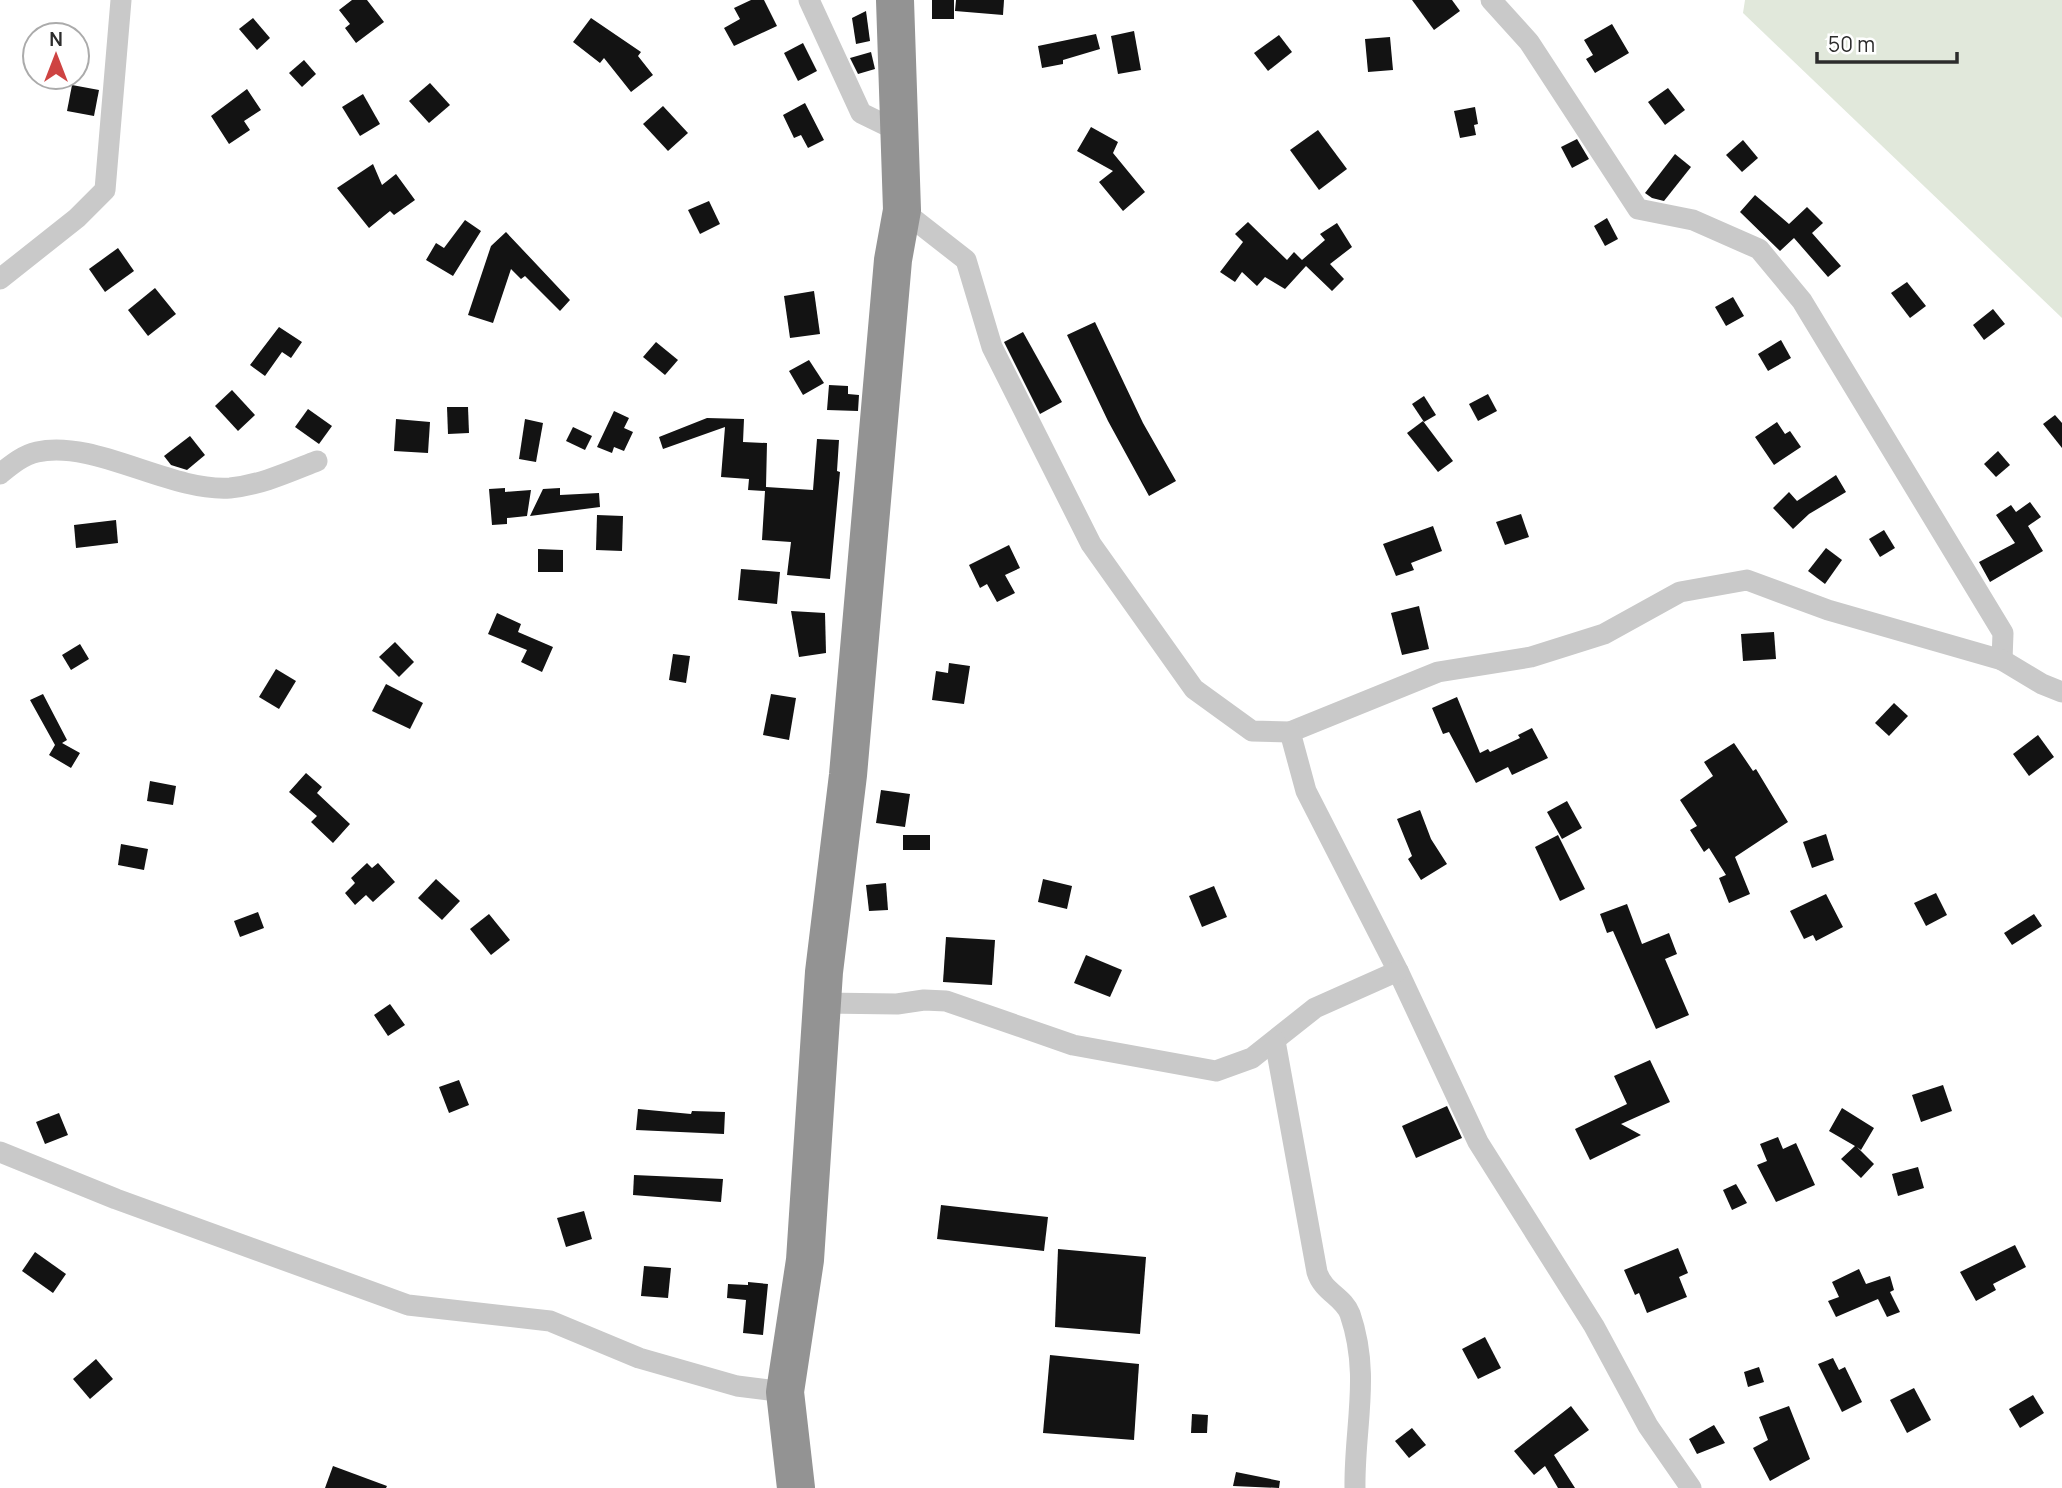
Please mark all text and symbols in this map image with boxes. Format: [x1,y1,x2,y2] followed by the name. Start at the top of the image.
[21,21,91,91] north arrow
[1817,21,1957,65] scale bar
[49,26,63,52] text: N
[1828,30,1875,58] text: 50 m

